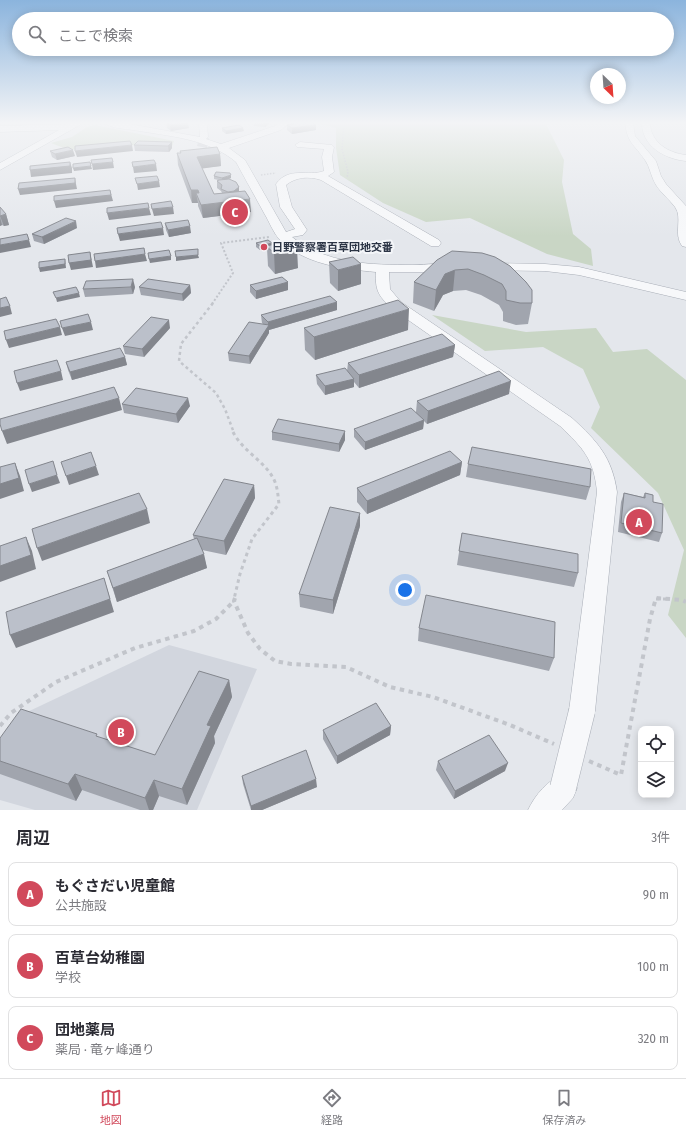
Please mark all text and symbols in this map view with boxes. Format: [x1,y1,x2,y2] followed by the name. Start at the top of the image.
[12,12,674,56] search box
[26,23,48,45] icon: search
[58,27,133,45] text: ここで検索
[590,68,626,104] north arrow
[222,197,248,227] pin: C
[272,241,393,254] place label: 日野警察署百草団地交番
[259,242,269,252] marker: 日野警察署百草団地交番
[626,507,652,537] pin: A
[395,580,415,600] your location
[108,717,134,747] pin: B
[638,726,674,798] map controls
[638,726,674,762] button: locate
[638,762,674,798] button: layers
[16,828,50,849] text: 周辺
[651,830,670,845] text: 3件
[55,877,175,895] text: もぐさだい児童館
[26,887,34,902] text: A
[643,887,669,902] text: 90 m
[55,898,107,913] text: 公共施設
[55,949,145,967] text: 百草台幼稚園
[26,959,34,974] text: B
[637,959,669,974] text: 100 m
[55,970,81,985] text: 学校
[55,1021,115,1039] text: 団地薬局
[27,1031,33,1046] text: C
[638,1031,669,1046] text: 320 m
[55,1042,155,1057] text: 薬局 · 竜ヶ峰通り
[100,1087,122,1127] tab: 地図
[321,1087,343,1127] tab: 経路
[542,1087,586,1127] tab: 保存済み

